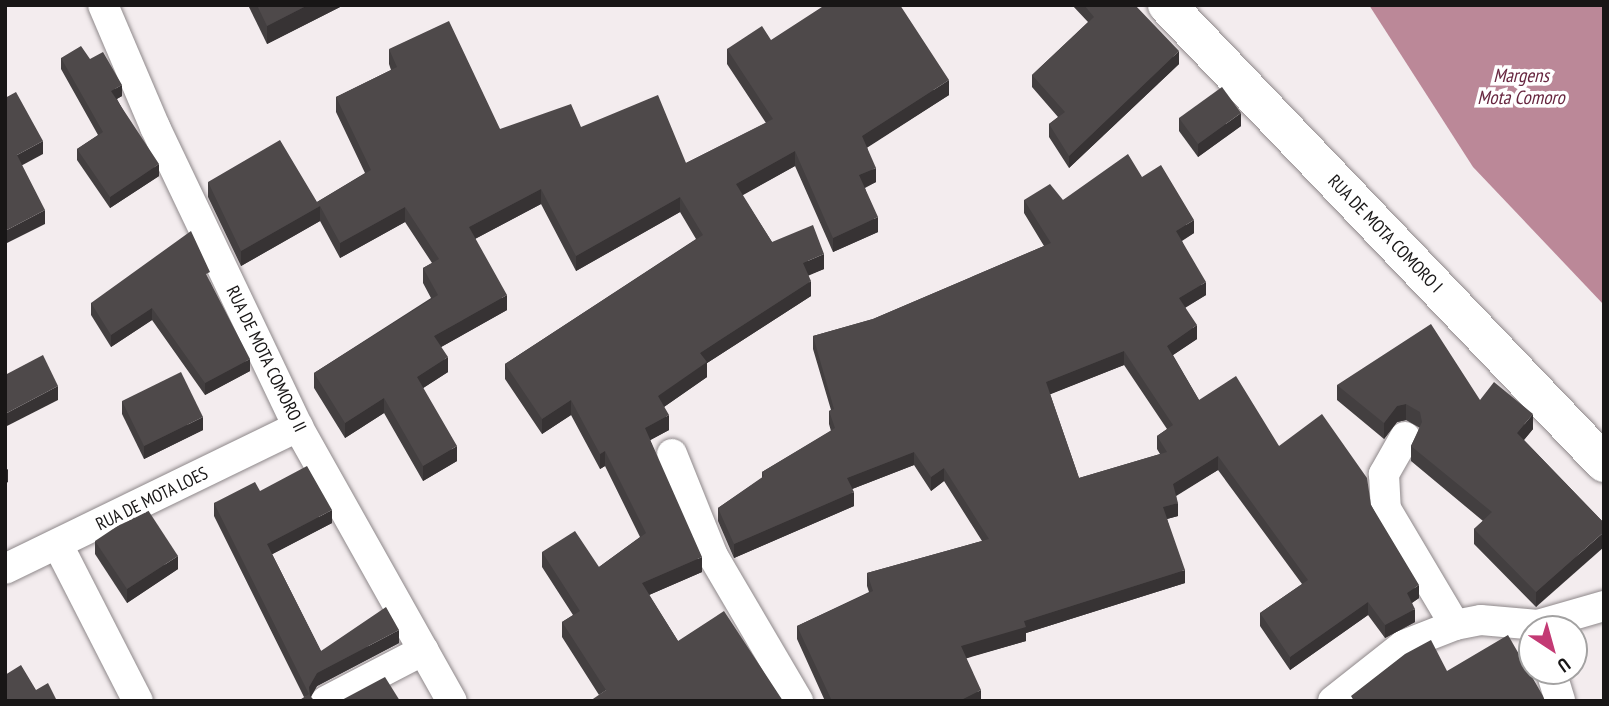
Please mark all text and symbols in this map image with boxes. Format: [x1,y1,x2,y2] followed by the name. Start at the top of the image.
[1477,65,1565,109] water label: Margens Mota Comoro
[1323,170,1447,298] street label: RUA DE MOTA COMORO I
[221,282,311,436] street label: RUA DE MOTA COMORO II
[92,462,212,536] street label: RUA DE MOTA LOES
[1518,615,1588,685] north arrow
[1553,653,1575,678] text: U

